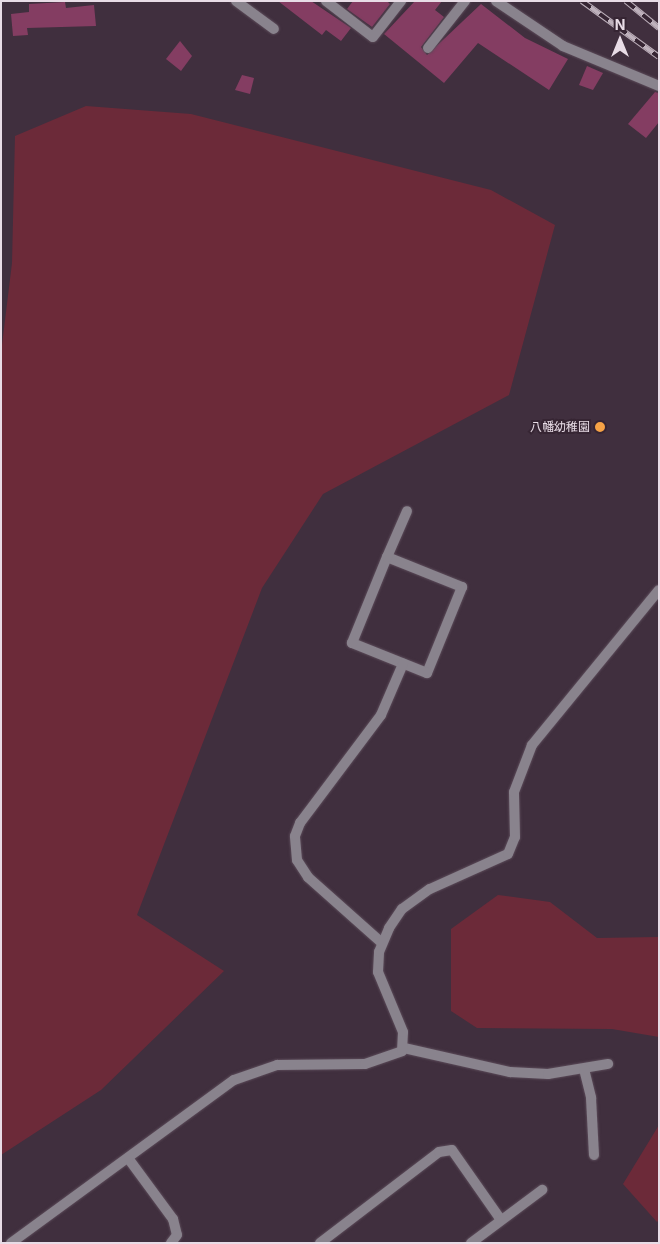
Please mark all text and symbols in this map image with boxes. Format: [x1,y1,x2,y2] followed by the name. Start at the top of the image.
[595,15,645,65] north arrow
[615,16,625,33] text: N
[530,420,590,434] place label: 八幡幼稚園
[594,421,606,433] marker: 八幡幼稚園

